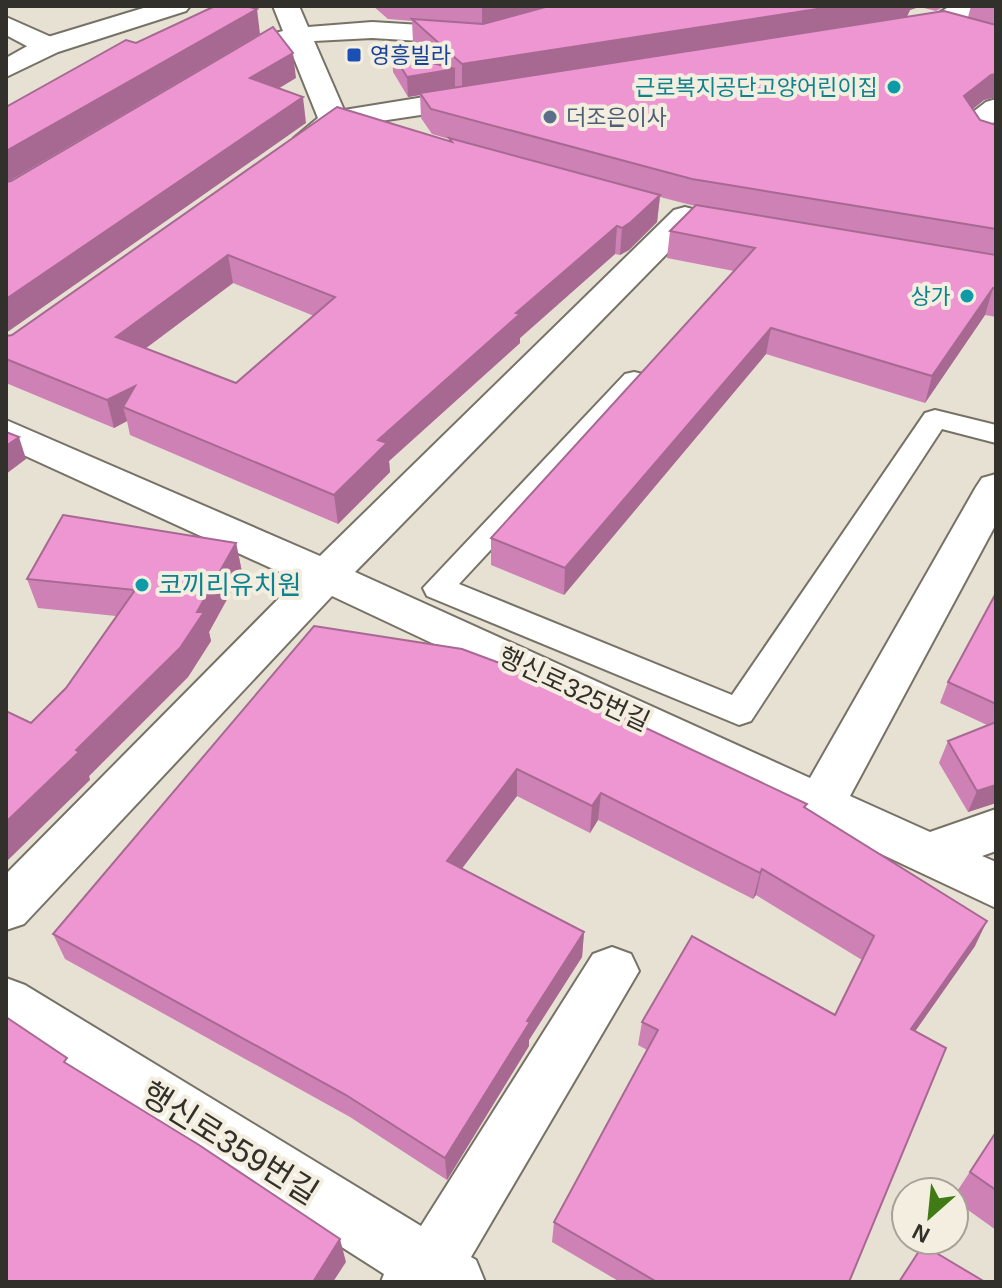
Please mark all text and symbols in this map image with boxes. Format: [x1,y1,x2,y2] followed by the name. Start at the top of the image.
[370,43,451,68] place label: 영흥빌라
[345,46,363,64] marker: 영흥빌라
[635,75,878,100] place label: 근로복지공단고양어린이집
[885,78,903,96] marker: 근로복지공단고양어린이집
[566,105,667,130] place label: 더조은이사
[541,108,559,126] marker: 더조은이사
[911,284,951,309] place label: 상가
[958,287,976,305] marker: 상가
[158,570,302,600] place label: 코끼리유치원
[133,576,151,594] marker: 코끼리유치원
[494,641,654,737] street label: 행신로325번길
[135,1075,325,1211] street label: 행신로359번길
[890,1176,970,1256] north arrow
[908,1219,934,1248] text: N

